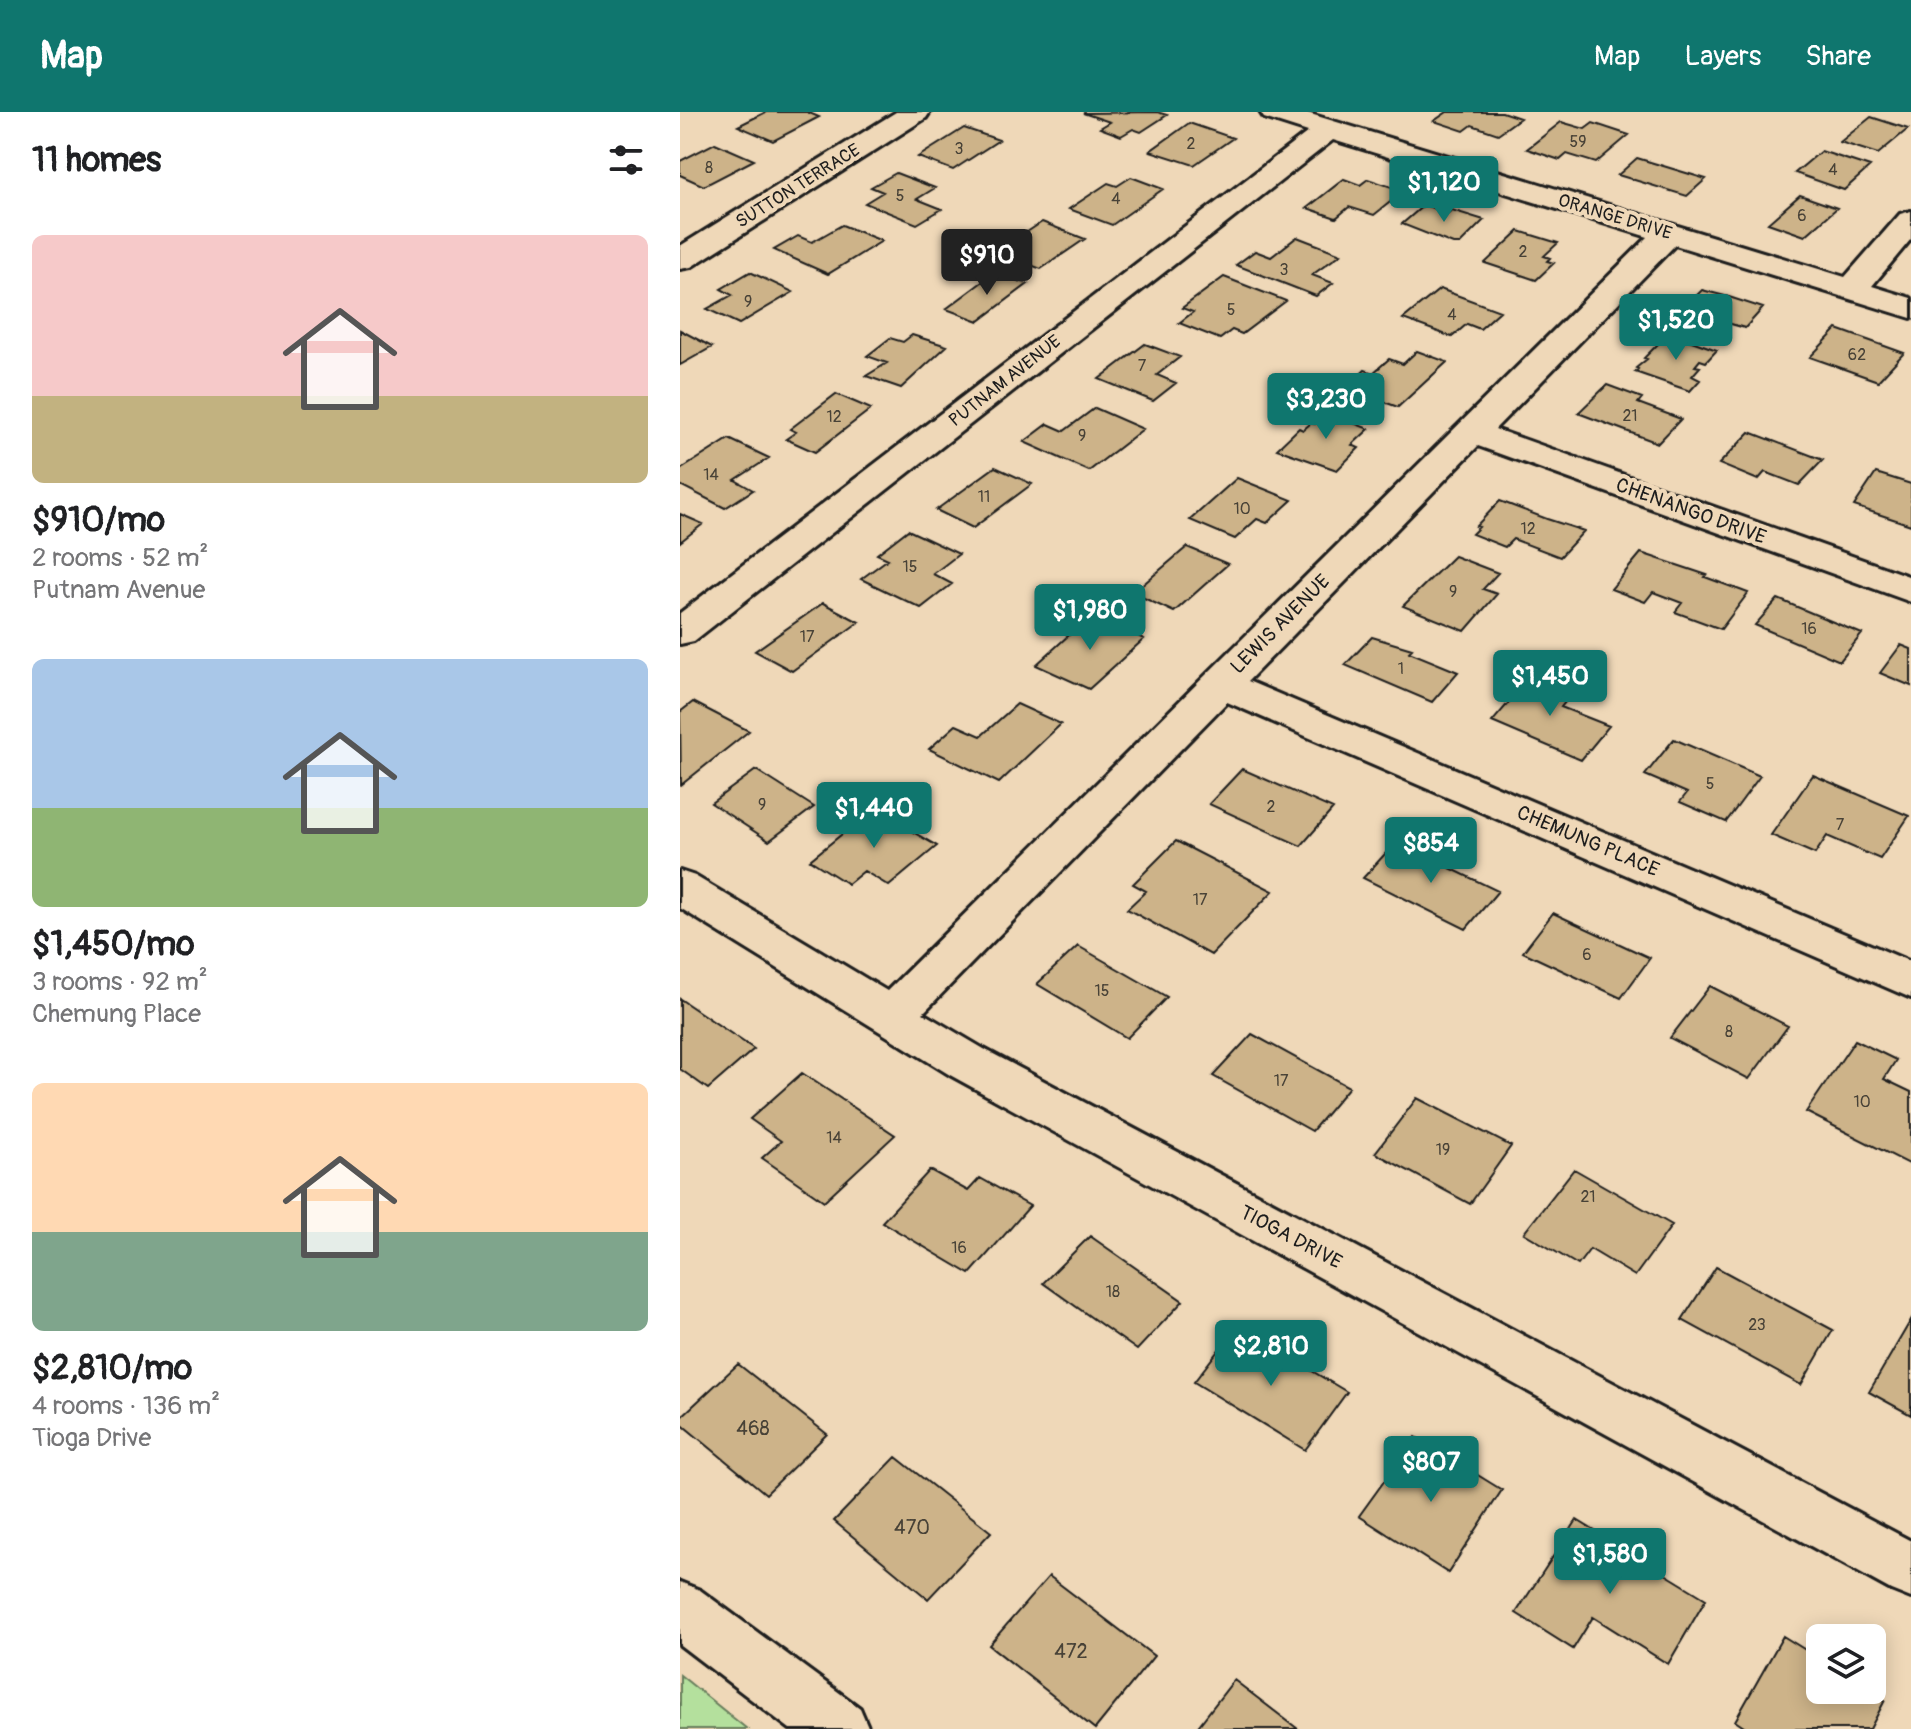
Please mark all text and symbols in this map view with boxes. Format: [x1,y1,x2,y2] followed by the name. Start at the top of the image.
[40,32,103,80] text: Map
[1594,39,1640,74] text: Map
[1684,39,1761,74] text: Layers
[1805,39,1871,74] text: Share
[1570,132,1586,152] house number: 59
[1187,134,1196,154] house number: 2
[604,138,648,182] icon: filters
[32,139,161,182] text: 11 homes
[732,139,864,233] street label: SUTTON TERRACE
[955,139,964,159] house number: 3
[1379,156,1509,224] pin: $1,120
[705,158,713,178] house number: 8
[1828,160,1838,180] house number: 4
[1407,166,1481,198] text: $1,120
[896,186,904,206] house number: 5
[1111,189,1121,209] house number: 4
[1555,189,1675,245] street label: ORANGE DRIVE
[1797,206,1807,226] house number: 6
[940,229,1034,297] pin: $910
[959,239,1015,271] text: $910
[1519,242,1528,262] house number: 2
[1280,260,1289,280] house number: 3
[268,287,412,431] icon: home
[744,292,752,312] house number: 9
[1611,294,1741,362] pin: $1,520
[1227,300,1235,320] house number: 5
[1637,304,1715,336] text: $1,520
[1447,305,1457,325] house number: 4
[944,330,1066,432] street label: PUTNAM AVENUE
[1848,345,1866,365] house number: 62
[1138,356,1147,376] house number: 7
[1261,373,1391,441] pin: $3,230
[1285,383,1367,415] text: $3,230
[1622,406,1638,426] house number: 21
[826,407,842,427] house number: 12
[1078,426,1086,446] house number: 9
[703,465,719,485] house number: 14
[1612,472,1770,550] street label: CHENANGO DRIVE
[978,487,990,507] house number: 11
[32,499,165,542] text: $910/mo
[1233,499,1251,519] house number: 10
[1520,519,1536,539] house number: 12
[32,542,208,574] text: 2 rooms · 52 m²
[903,557,917,577] house number: 15
[1225,569,1335,679] street label: LEWIS AVENUE
[32,574,205,606] text: Putnam Avenue
[1449,582,1457,602] house number: 9
[1025,584,1155,652] pin: $1,980
[1052,594,1128,626] text: $1,980
[1801,619,1817,639] house number: 16
[800,627,815,647] house number: 17
[1485,650,1615,718] pin: $1,450
[1398,659,1404,679] house number: 1
[1511,660,1589,692] text: $1,450
[268,711,412,855] icon: home
[1706,774,1714,794] house number: 5
[809,782,939,850] pin: $1,440
[835,792,913,824] text: $1,440
[758,795,766,815] house number: 9
[1267,797,1276,817] house number: 2
[1513,800,1663,882] street label: CHEMUNG PLACE
[1836,815,1845,835] house number: 7
[1384,817,1478,885] pin: $854
[1403,827,1459,859] text: $854
[1193,890,1208,910] house number: 17
[32,923,194,966] text: $1,450/mo
[1582,945,1592,965] house number: 6
[32,966,208,998] text: 3 rooms · 92 m²
[1095,981,1109,1001] house number: 15
[32,998,201,1030] text: Chemung Place
[1725,1022,1733,1042] house number: 8
[1274,1071,1289,1091] house number: 17
[1853,1092,1871,1112] house number: 10
[826,1128,842,1148] house number: 14
[268,1135,412,1279] icon: home
[1436,1140,1450,1160] house number: 19
[1580,1187,1596,1207] house number: 21
[1236,1200,1346,1274] street label: TIOGA DRIVE
[951,1238,967,1258] house number: 16
[1106,1282,1120,1302] house number: 18
[1748,1315,1766,1335] house number: 23
[1206,1320,1336,1388] pin: $2,810
[1233,1330,1309,1362] text: $2,810
[32,1347,192,1390] text: $2,810/mo
[32,1390,220,1422] text: 4 rooms · 136 m²
[736,1416,770,1441] house number: 468
[32,1422,151,1454] text: Tioga Drive
[1384,1436,1478,1504] pin: $807
[1402,1446,1460,1478] text: $807
[894,1515,930,1540] house number: 470
[1545,1528,1675,1596] pin: $1,580
[1572,1538,1648,1570] text: $1,580
[1806,1624,1886,1704] map controls
[1806,1624,1886,1704] button: layers
[1054,1639,1088,1664] house number: 472

